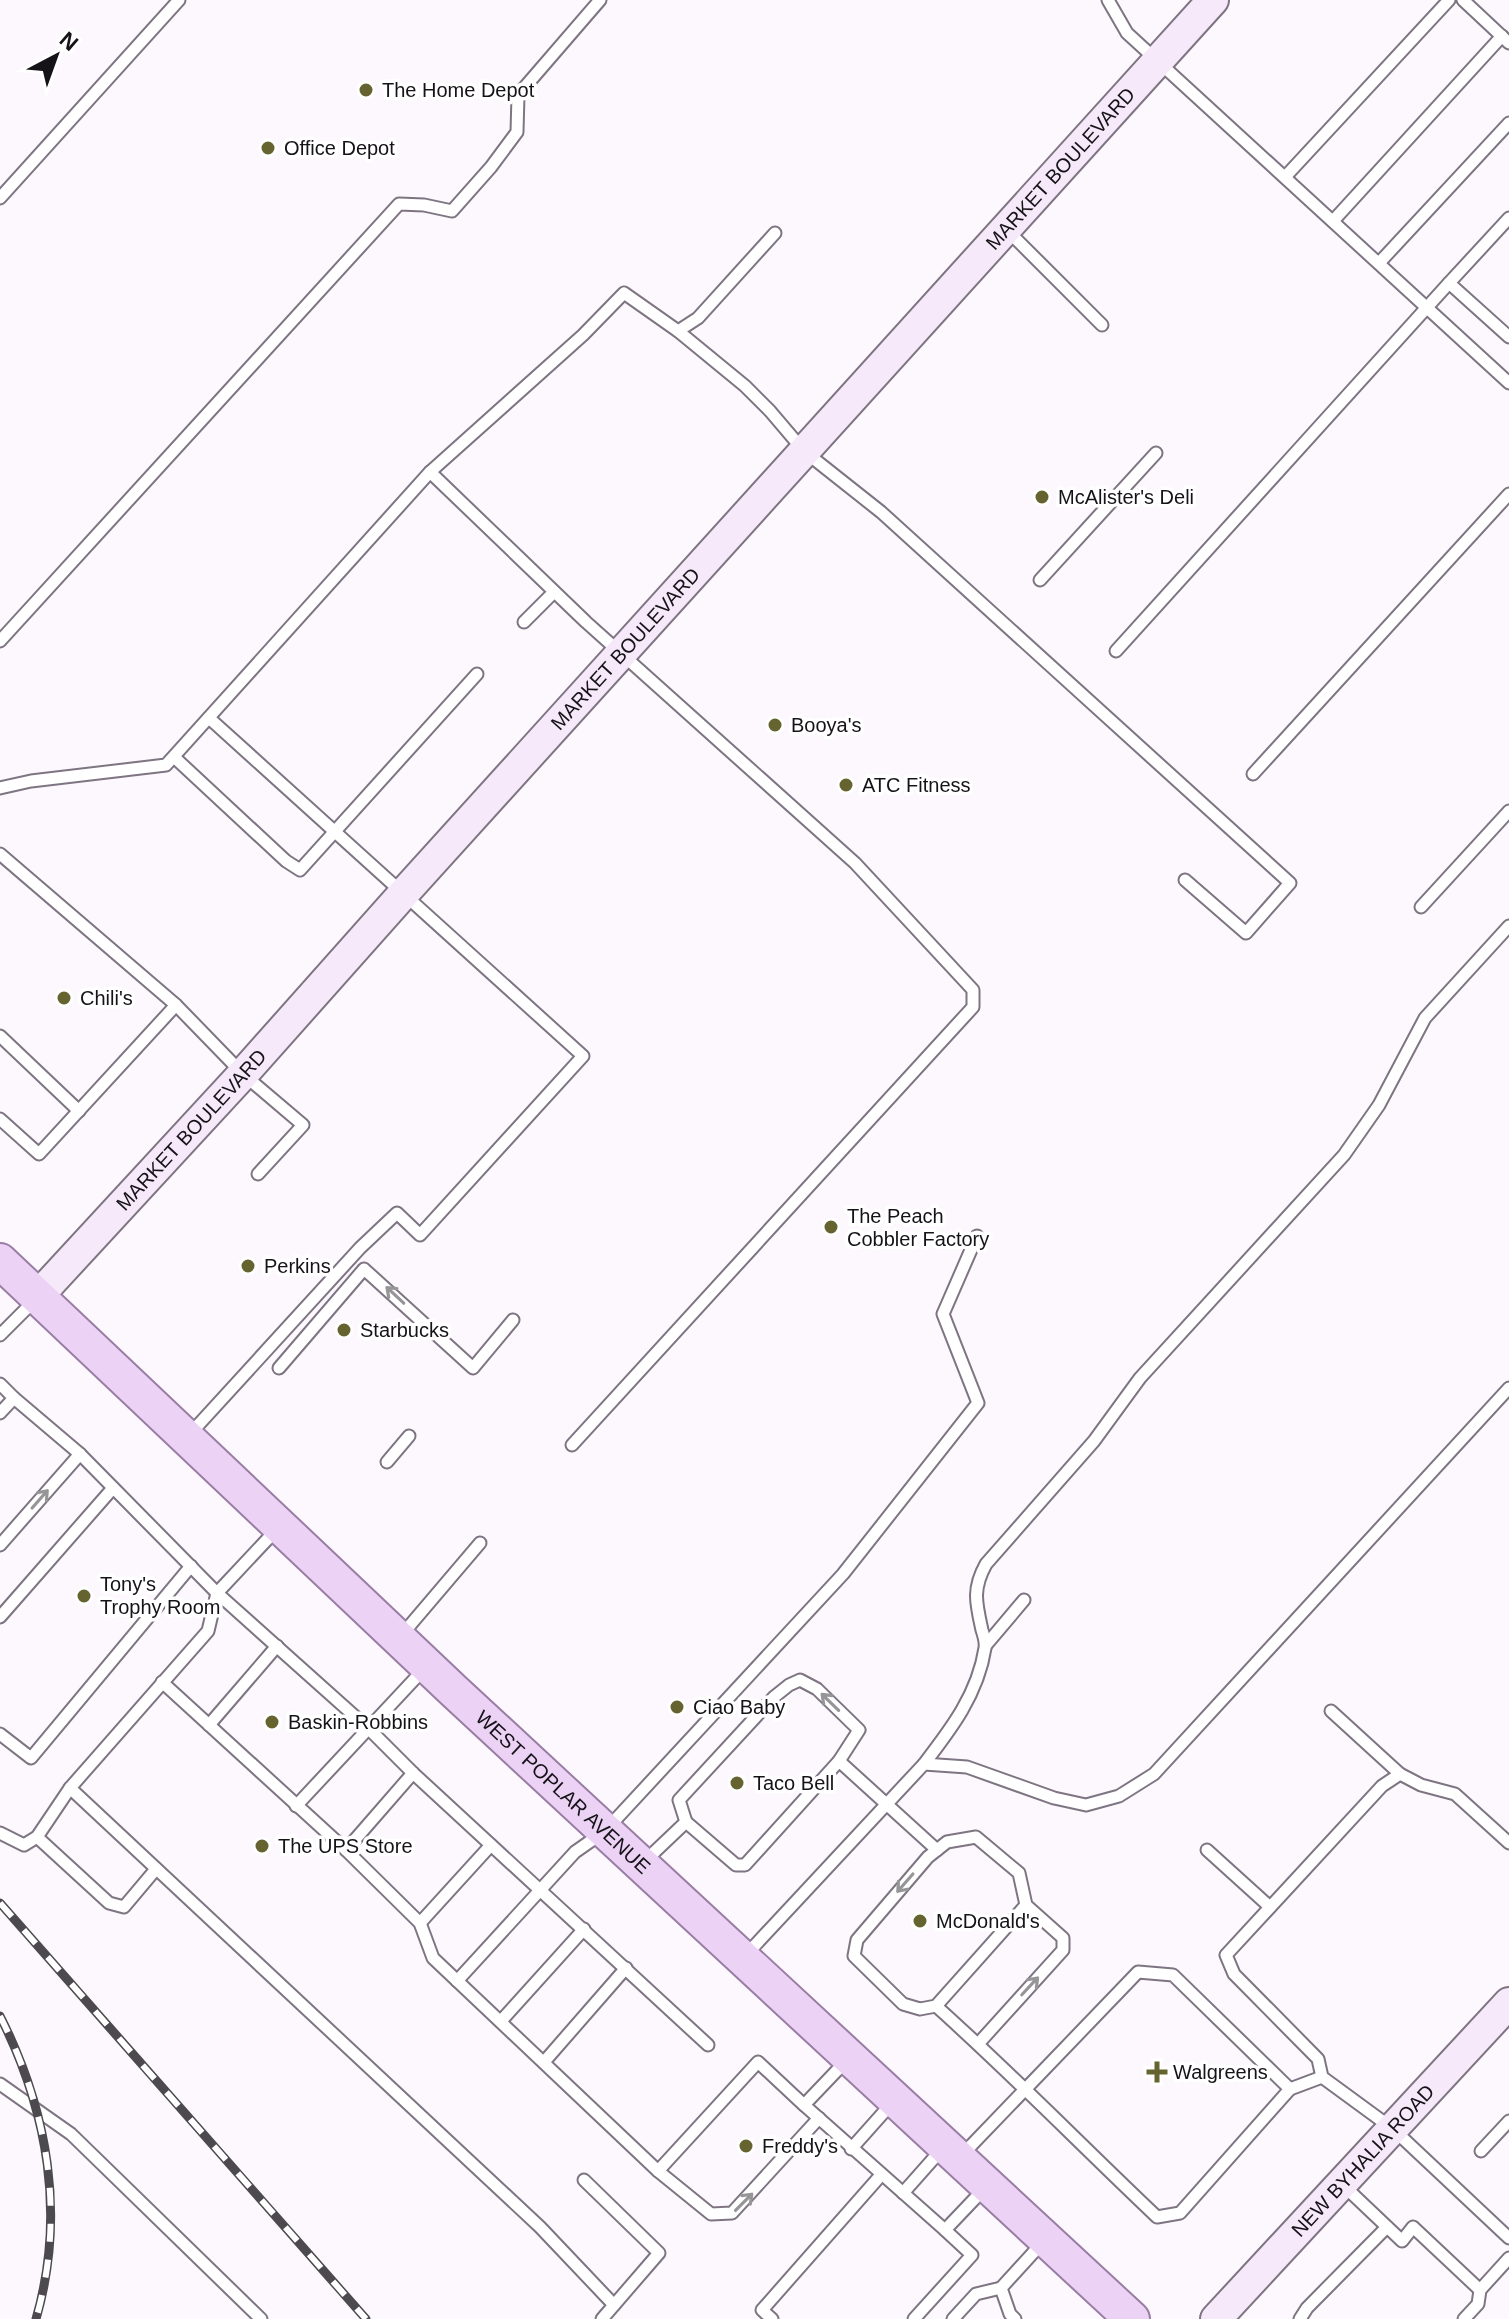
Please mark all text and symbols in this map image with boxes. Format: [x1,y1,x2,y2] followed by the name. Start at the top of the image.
[16,16,96,96] north arrow
[55,27,83,56] text: N
[382,79,535,101] place label: The Home Depot
[357,81,375,99] marker: The Home Depot
[982,83,1139,254] street label: MARKET BOULEVARD
[284,137,395,159] place label: Office Depot
[259,139,277,157] marker: Office Depot
[1058,486,1194,508] place label: McAlister's Deli
[1033,488,1051,506] marker: McAlister's Deli
[546,563,704,734] street label: MARKET BOULEVARD
[791,714,862,736] place label: Booya's
[766,716,784,734] marker: Booya's
[862,774,971,796] place label: ATC Fitness
[837,776,855,794] marker: ATC Fitness
[80,987,133,1009] place label: Chili's
[55,989,73,1007] marker: Chili's
[112,1045,271,1215] street label: MARKET BOULEVARD
[847,1205,989,1250] place label: The Peach Cobbler Factory
[822,1218,840,1236] marker: The Peach Cobbler Factory
[264,1255,331,1277] place label: Perkins
[239,1257,257,1275] marker: Perkins
[386,1287,406,1305] one-way arrow
[360,1319,449,1341] place label: Starbucks
[335,1321,353,1339] marker: Starbucks
[31,1490,49,1510] one-way arrow
[100,1573,220,1618] place label: Tony's Trophy Room
[75,1587,93,1605] marker: Tony's Trophy Room
[821,1693,841,1712] one-way arrow
[693,1696,785,1718] place label: Ciao Baby
[668,1698,686,1716] marker: Ciao Baby
[471,1706,655,1878] street label: WEST POPLAR AVENUE
[288,1711,428,1733] place label: Baskin-Robbins
[263,1713,281,1731] marker: Baskin-Robbins
[753,1772,834,1794] place label: Taco Bell
[728,1774,746,1792] marker: Taco Bell
[278,1835,413,1857] place label: The UPS Store
[253,1837,271,1855] marker: The UPS Store
[896,1873,914,1893] one-way arrow
[936,1910,1040,1932] place label: McDonald's
[911,1912,929,1930] marker: McDonald's
[1021,1976,1039,1996] one-way arrow
[1173,2061,1268,2083] place label: Walgreens
[1148,2063,1166,2081] marker: Walgreens
[1287,2080,1439,2241] street label: NEW BYHALIA ROAD
[762,2135,838,2157] place label: Freddy's
[737,2137,755,2155] marker: Freddy's
[734,2193,753,2212] one-way arrow

